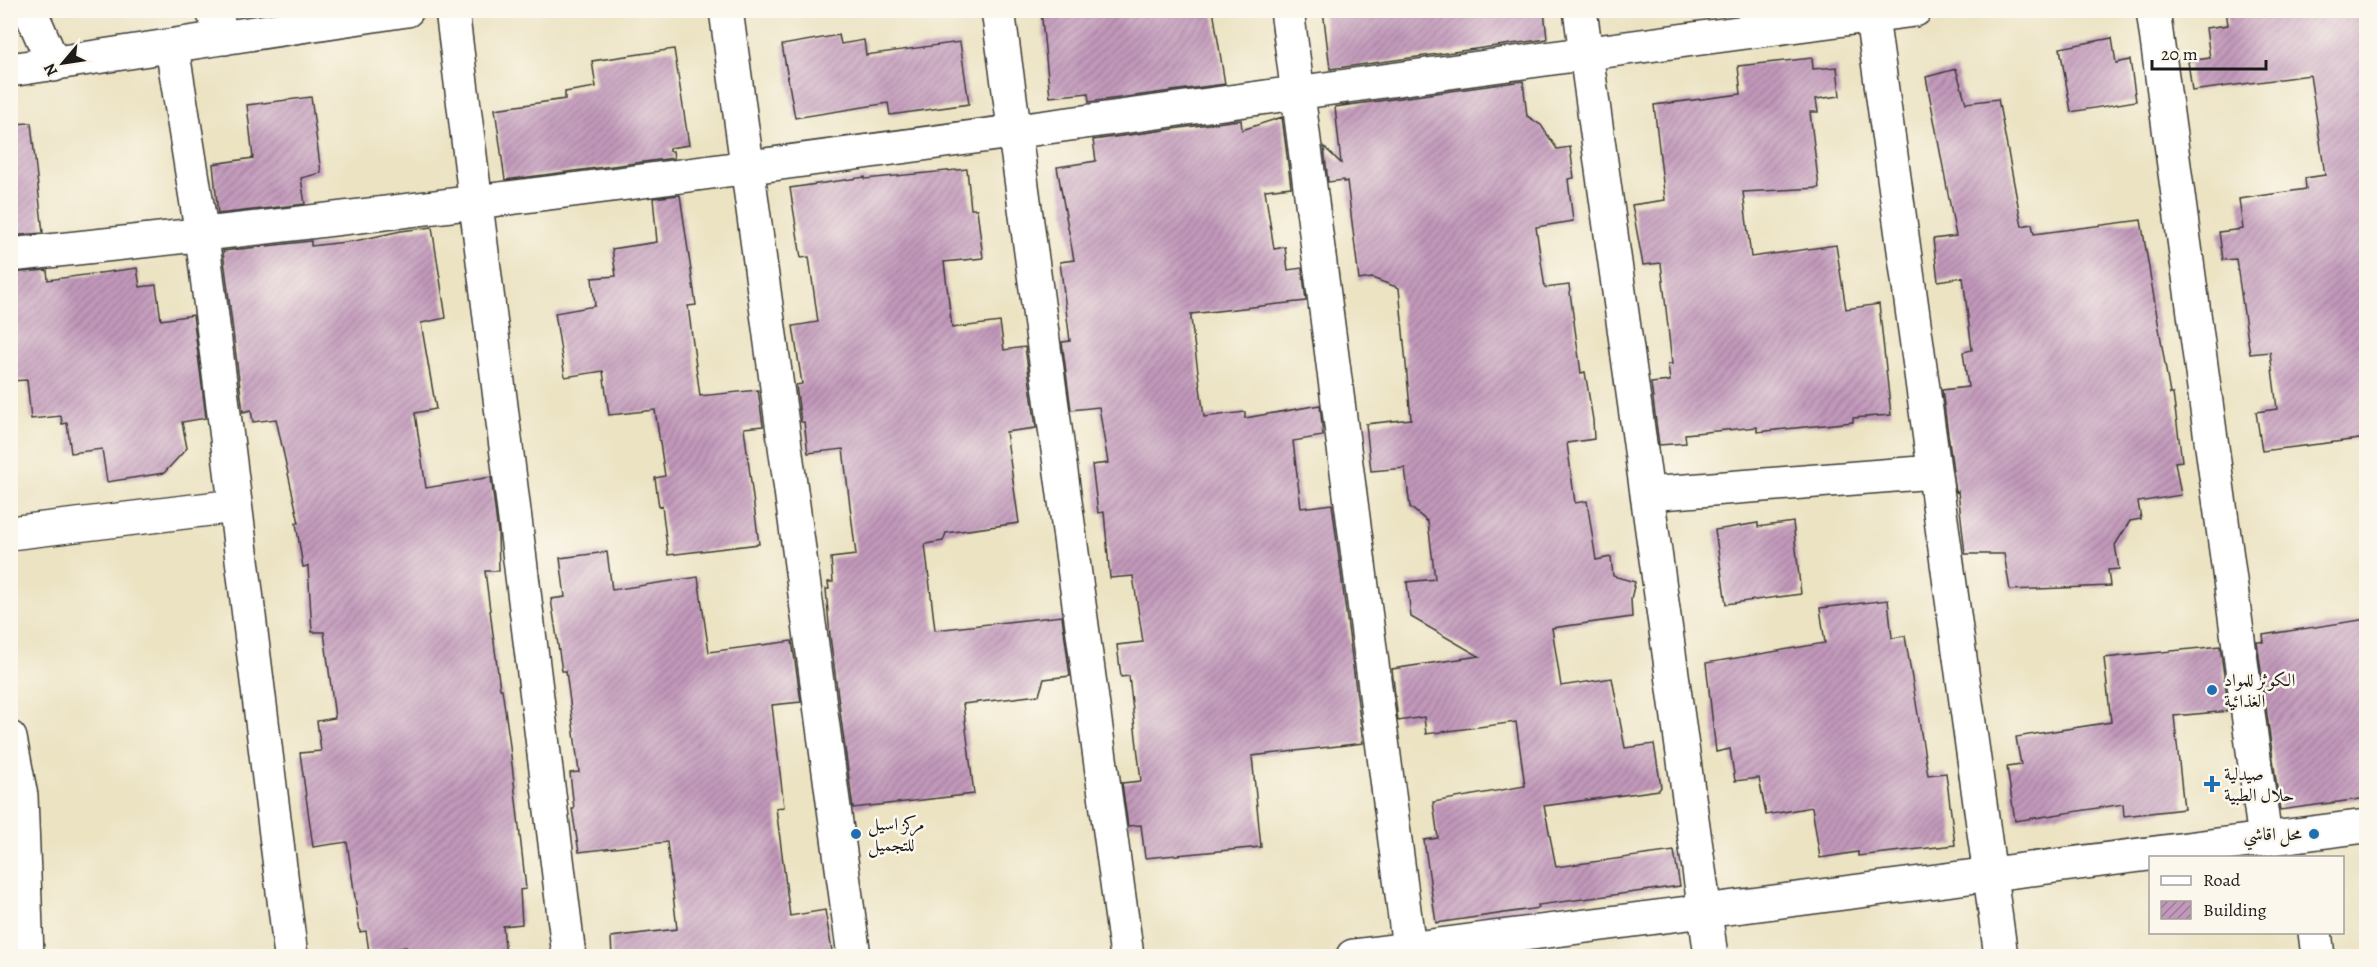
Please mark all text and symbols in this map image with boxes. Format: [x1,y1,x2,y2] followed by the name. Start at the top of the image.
[33,33,93,93] north arrow
[2152,33,2266,71] scale bar
[2161,42,2198,66] text: 20 m
[38,59,63,80] text: N
[2224,668,2295,713] place label: الكوثر للمواد الغذائية
[2205,683,2219,697] marker: الكوثر للمواد الغذائية
[2224,762,2294,807] place label: صيدلية حلال الطبية
[2205,777,2219,791] marker: صيدلية حلال الطبية
[868,812,925,858] place label: مركز اسيل للتجميل
[2243,822,2302,851] place label: محل اقاشي
[849,827,863,841] marker: مركز اسيل للتجميل
[2307,827,2321,841] marker: محل اقاشي
[2149,856,2344,934] legend
[2203,868,2241,892] text: Road
[2203,898,2267,922] text: Building

